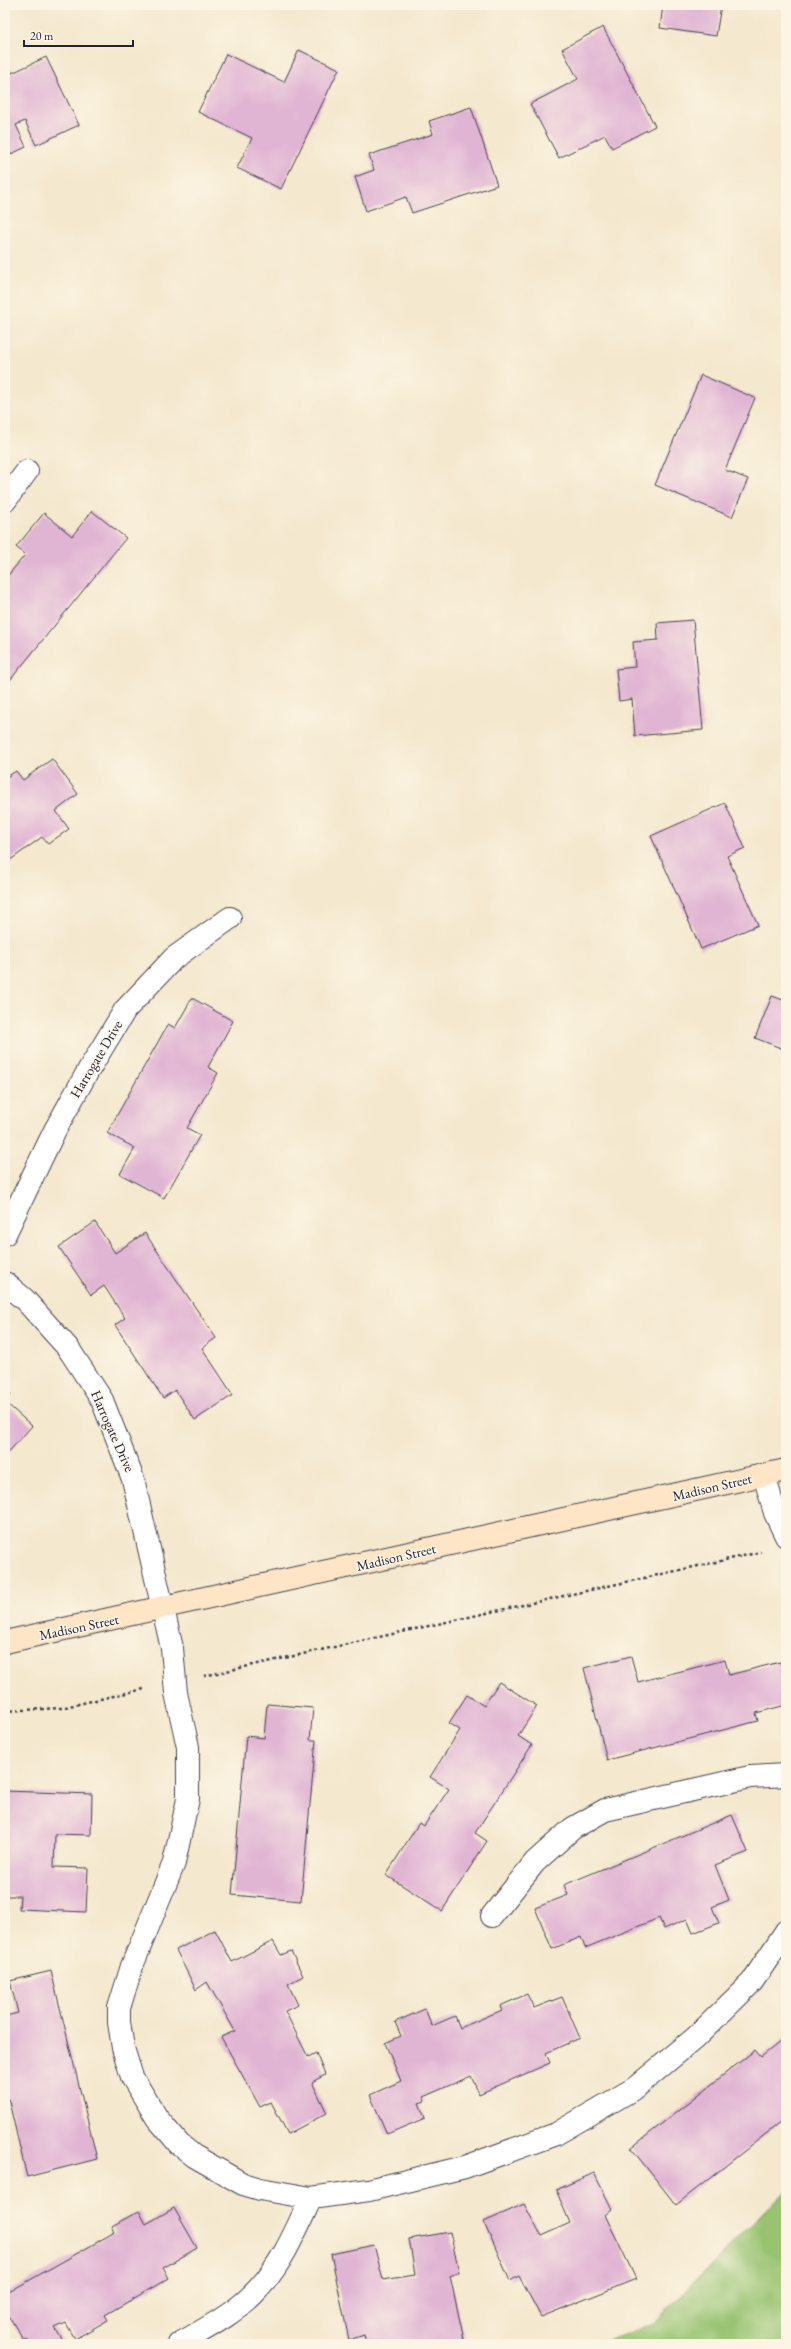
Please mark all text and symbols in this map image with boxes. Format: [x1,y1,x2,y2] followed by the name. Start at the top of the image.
[24,22,133,48] scale bar
[30,28,54,44] text: 20 m
[66,1016,127,1101] street label: Harrogate Drive
[87,1387,139,1475] street label: Harrogate Drive
[671,1469,754,1505] street label: Madison Street
[355,1539,438,1575] street label: Madison Street
[38,1610,121,1644] street label: Madison Street

